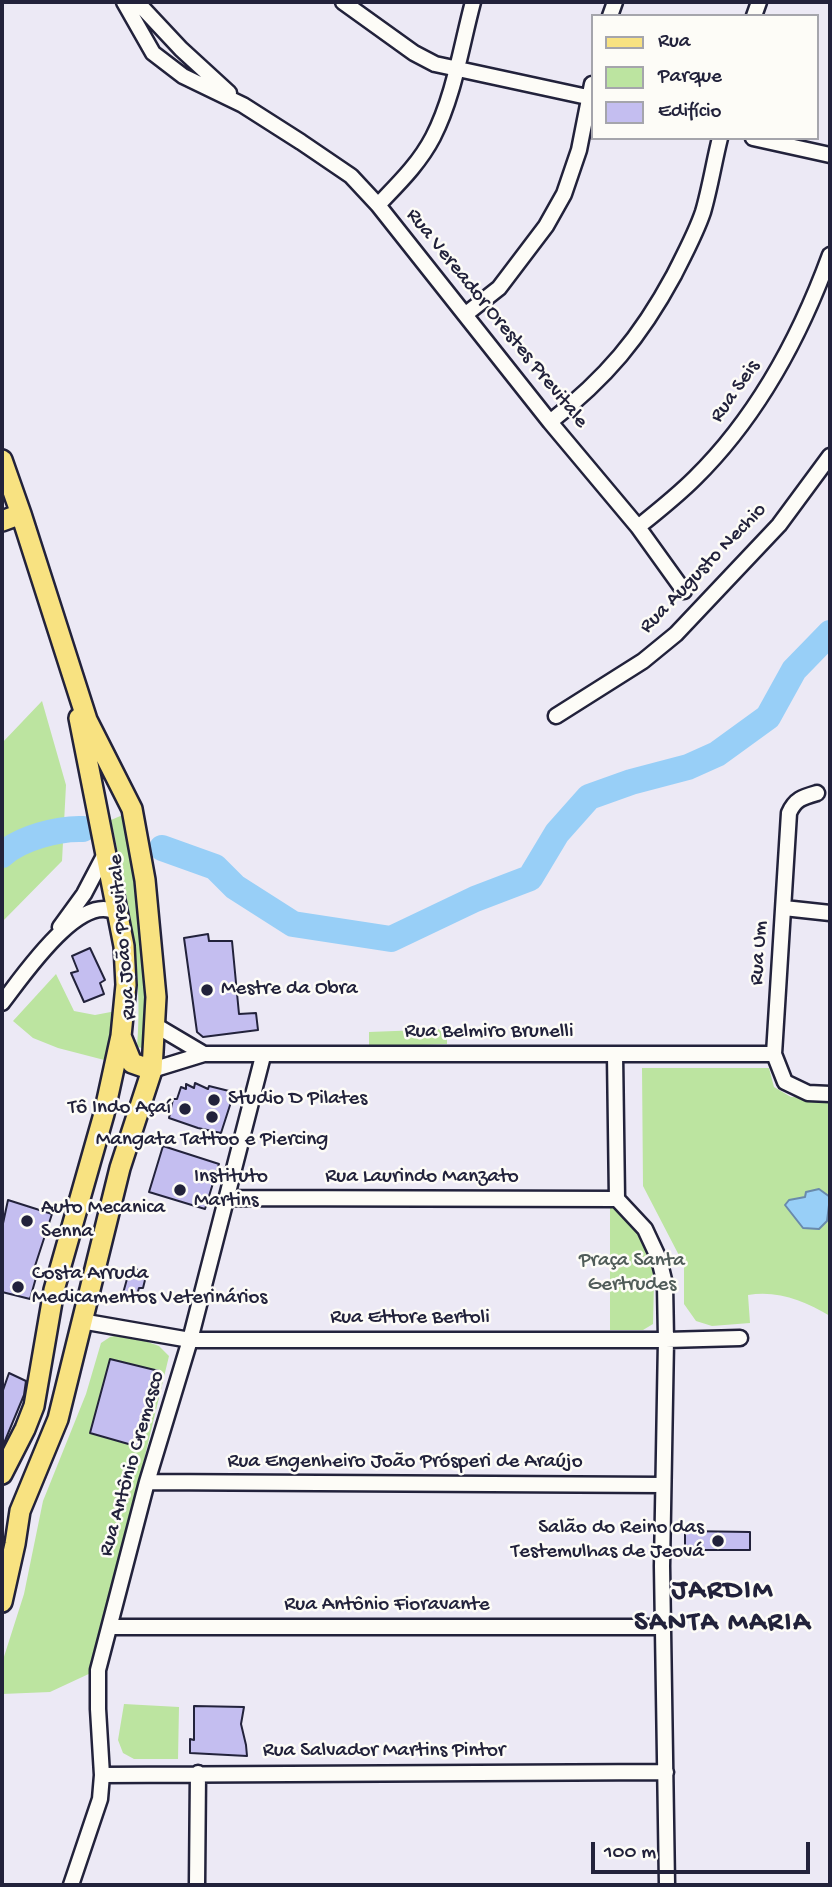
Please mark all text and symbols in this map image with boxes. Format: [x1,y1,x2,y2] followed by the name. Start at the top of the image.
[590,14,818,140] legend
[658,30,691,55] text: Rua
[658,65,722,90] text: Parque
[658,100,722,125] text: Edifício
[399,204,593,434] street label: Rua Vereador Orestes Previtale
[706,356,766,428] street label: Rua Seis
[635,498,773,640] street label: Rua Augusto Nechio
[104,853,144,1021] street label: Rua João Previtale
[745,920,775,986] street label: Rua Um
[221,977,358,1003] place label: Mestre da Obra
[199,982,215,998] marker: Mestre da Obra
[404,1020,574,1046] street label: Rua Belmiro Brunelli
[228,1087,367,1113] place label: Studio D Pilates
[206,1092,222,1108] marker: Studio D Pilates
[68,1096,171,1122] place label: Tô Indo Açaí
[177,1101,193,1117] marker: Tô Indo Açaí
[204,1109,220,1125] marker: Mangata Tattoo e Piercing
[96,1128,328,1154] place label: Mangata Tattoo e Piercing
[194,1165,268,1215] place label: Instituto Martins
[325,1165,519,1191] street label: Rua Laurindo Manzato
[172,1182,188,1198] marker: Instituto Martins
[41,1196,165,1246] place label: Auto Mecanica Senna
[19,1213,35,1229] marker: Auto Mecanica Senna
[579,1249,685,1299] park label: Praça Santa Gertrudes
[32,1262,267,1312] place label: Costa Arruda Medicamentos Veterinários
[10,1279,26,1295] marker: Costa Arruda Medicamentos Veterinários
[330,1306,490,1332] street label: Rua Ettore Bertoli
[94,1368,172,1560] street label: Rua Antônio Cremasco
[227,1450,583,1476] street label: Rua Engenheiro João Prósperi de Araújo
[511,1516,704,1566] place label: Salão do Reino das Testemulhas de Jeová
[710,1533,726,1549] marker: Salão do Reino das Testemulhas de Jeová
[636,1576,810,1642] district label: JARDIM SANTA MARIA
[284,1593,490,1619] street label: Rua Antônio Fioravante
[263,1739,505,1765] street label: Rua Salvador Martins Pintor
[594,1828,813,1872] scale bar
[604,1841,656,1866] text: 100 m

